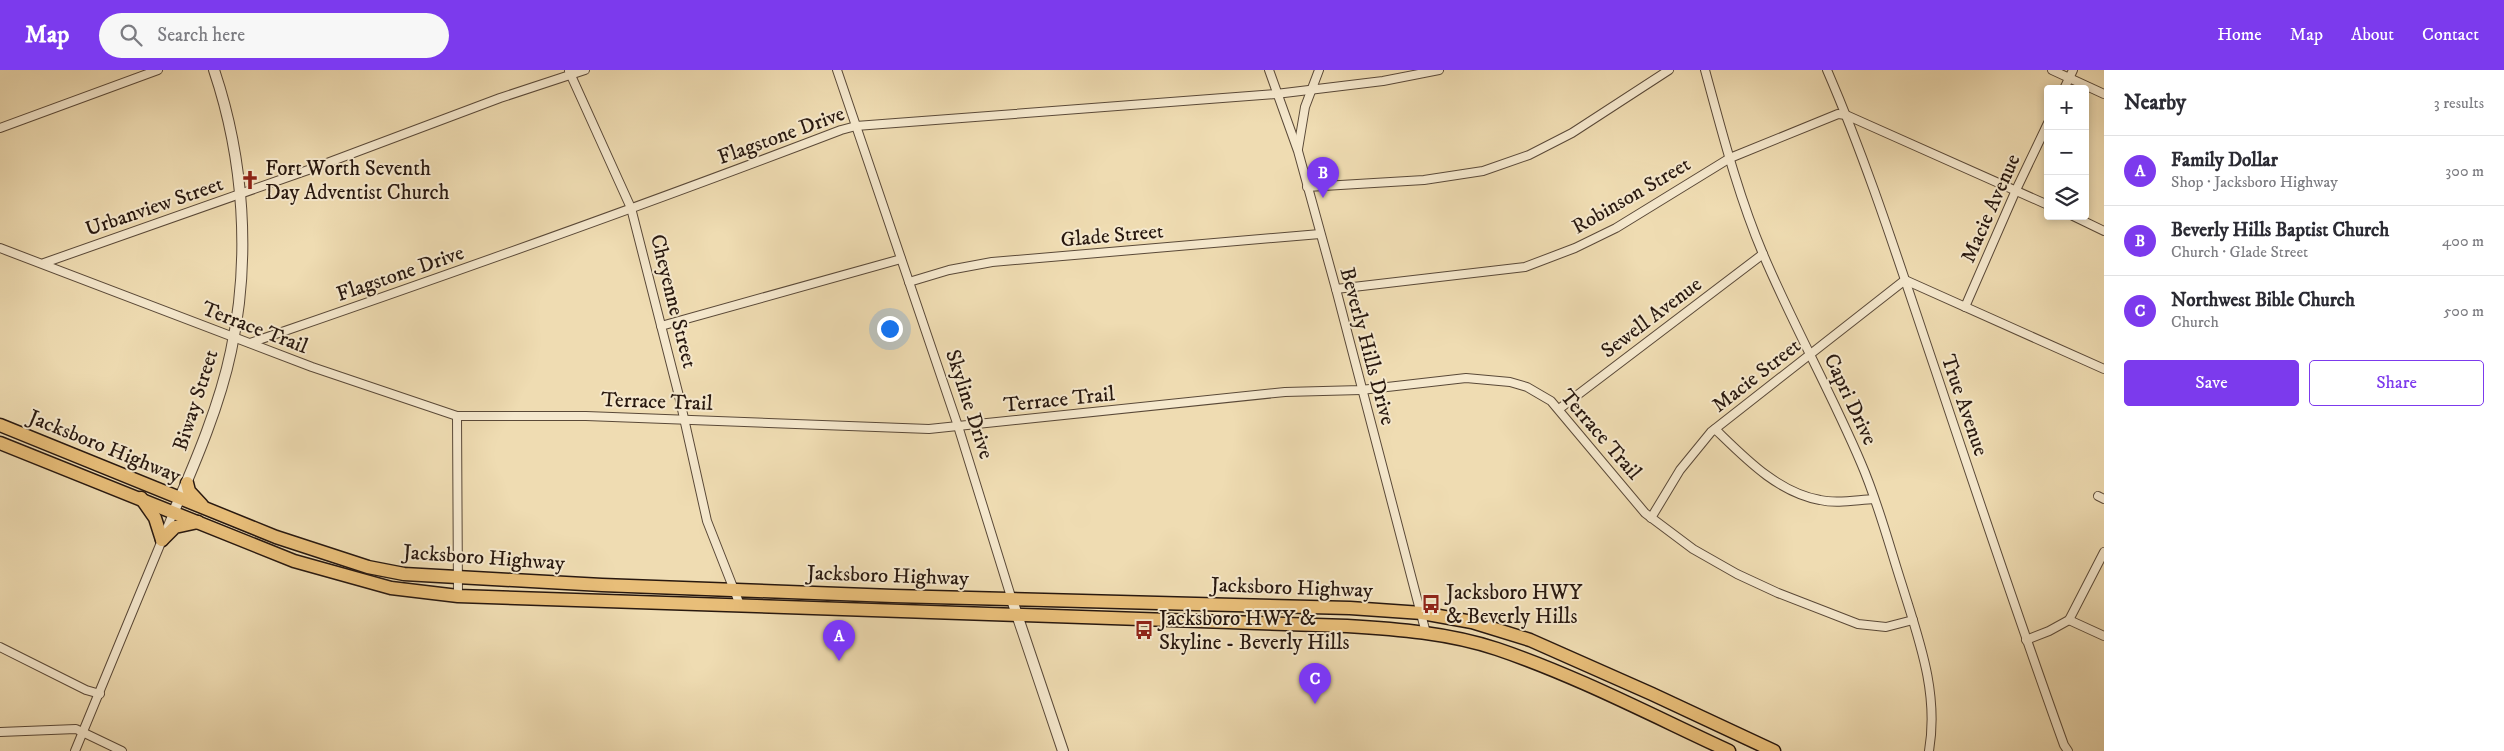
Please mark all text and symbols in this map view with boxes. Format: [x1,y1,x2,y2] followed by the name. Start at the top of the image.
[99,13,449,58] search box
[25,20,69,50] text: Map
[117,21,145,49] icon: search
[157,24,245,47] text: Search here
[2217,24,2262,46] text: Home
[2290,24,2323,46] text: Map
[2351,24,2394,46] text: About
[2422,24,2479,46] text: Contact
[2044,85,2089,220] map controls
[2044,85,2089,130] button: +
[2124,90,2186,116] text: Nearby
[2434,93,2484,113] text: 3 results
[714,101,849,171] street label: Flagstone Drive
[2044,130,2089,175] button: −
[2171,149,2278,172] text: Family Dollar
[1955,150,2027,267] street label: Macie Avenue
[1568,151,1696,240] street label: Robinson Street
[265,156,450,206] place label: Fort Worth Seventh Day Adventist Church
[1307,157,1339,198] pin: B
[2135,161,2145,181] text: A
[2445,161,2484,181] text: 300 m
[239,169,261,191] church icon: Fort Worth Seventh Day Adventist Church
[82,171,227,243] street label: Urbanview Street
[2171,172,2338,192] text: Shop · Jacksboro Highway
[2044,175,2089,220] button: layers
[1060,219,1165,253] street label: Glade Street
[2171,219,2389,242] text: Beverly Hills Baptist Church
[2135,231,2145,251] text: B
[2442,231,2484,251] text: 400 m
[644,232,702,371] street label: Cheyenne Street
[333,240,468,308] street label: Flagstone Drive
[2171,242,2308,262] text: Church · Glade Street
[1334,265,1401,428] street label: Beverly Hills Drive
[1596,271,1707,364] street label: Sewell Avenue
[2171,289,2355,312] text: Northwest Bible Church
[198,296,312,360] street label: Terrace Trail
[2135,301,2145,321] text: C
[2443,301,2484,321] text: 500 m
[2171,312,2219,332] text: Church
[877,316,903,342] your location
[1707,333,1806,418] street label: Macie Street
[167,346,225,454] street label: Biway Street
[939,346,999,463] street label: Skyline Drive
[1818,350,1883,450] street label: Capri Drive
[1935,351,1994,460] street label: True Avenue
[2124,360,2299,406] button: Save
[2309,360,2484,406] button: Share
[1002,381,1117,419] street label: Terrace Trail
[1554,384,1647,486] street label: Terrace Trail
[601,387,714,417] street label: Terrace Trail
[23,404,186,490] street label: Jacksboro Highway
[400,539,567,577] street label: Jacksboro Highway
[804,560,970,592] street label: Jacksboro Highway
[1208,572,1374,604] street label: Jacksboro Highway
[1444,580,1583,630] place label: Jacksboro HWY & Beverly Hills
[1420,593,1442,615] bus stop icon: Jacksboro HWY & Beverly Hills
[1157,606,1350,656] place label: Jacksboro HWY & Skyline - Beverly Hills
[1133,619,1155,641] bus stop icon: Jacksboro HWY & Skyline - Beverly Hills
[823,620,855,661] pin: A
[1299,663,1331,704] pin: C

